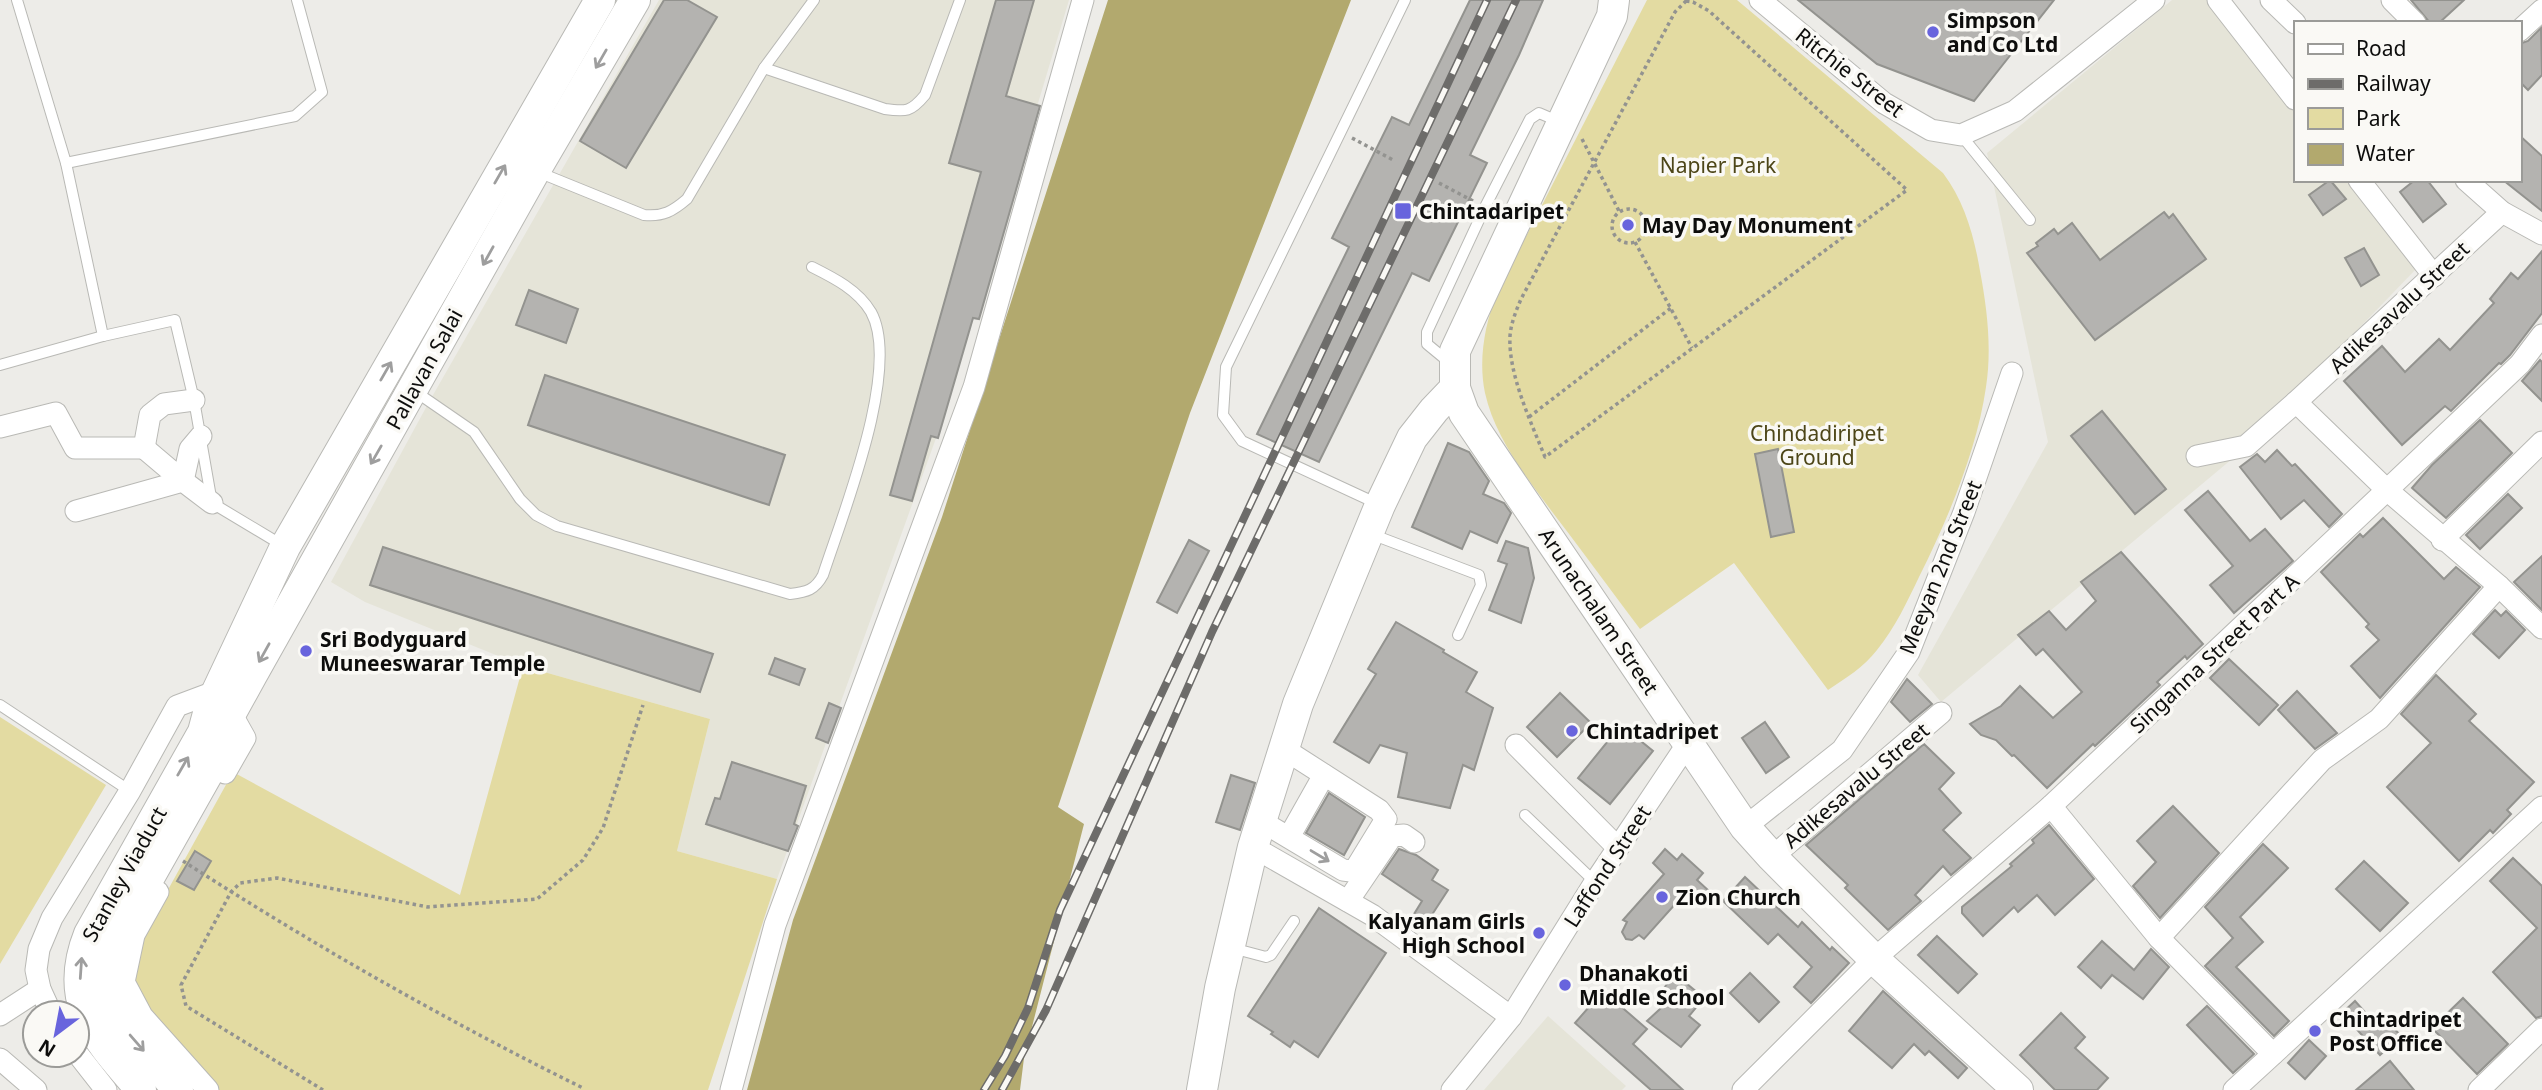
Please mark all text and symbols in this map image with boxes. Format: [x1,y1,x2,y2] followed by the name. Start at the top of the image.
[1947,6,2058,58] place label: Simpson and Co Ltd
[1790,21,1910,123] street label: Ritchie Street
[2294,21,2521,182] legend
[1925,24,1941,40] marker: Simpson and Co Ltd
[2356,34,2406,62] text: Road
[594,48,607,69] one-way arrow
[2356,69,2431,97] text: Railway
[2356,104,2401,132] text: Park
[2356,139,2415,167] text: Water
[1660,151,1777,179] park label: Napier Park
[493,164,507,184] one-way arrow
[1419,197,1564,225] place label: Chintadaripet
[1393,201,1413,221] marker: Chintadaripet
[1642,211,1853,239] place label: May Day Monument
[1620,217,1636,233] marker: May Day Monument
[2323,235,2475,379] street label: Adikesavalu Street
[481,246,495,266] one-way arrow
[379,304,469,434] street label: Pallavan Salai
[379,361,393,381] one-way arrow
[1750,419,1884,471] park label: Chindadiripet Ground
[369,444,383,464] one-way arrow
[1892,475,1988,658] street label: Meeyan 2nd Street
[1533,522,1666,700] street label: Arunachalam Street
[2123,567,2305,739] street label: Singanna Street Part A
[320,625,545,677] place label: Sri Bodyguard Muneeswarar Temple
[257,642,271,662] one-way arrow
[298,643,314,659] marker: Sri Bodyguard Muneeswarar Temple
[1777,716,1935,854] street label: Adikesavalu Street
[1586,717,1719,745] place label: Chintadripet
[1564,723,1580,739] marker: Chintadripet
[176,757,190,777] one-way arrow
[1557,799,1657,932] street label: Laffond Street
[75,801,173,946] street label: Stanley Viaduct
[1309,849,1329,863] one-way arrow
[1676,883,1801,911] place label: Zion Church
[1654,889,1670,905] marker: Zion Church
[1368,907,1525,959] place label: Kalyanam Girls High School
[1531,925,1547,941] marker: Kalyanam Girls High School
[74,956,87,979] one-way arrow
[1579,959,1724,1011] place label: Dhanakoti Middle School
[1557,977,1573,993] marker: Dhanakoti Middle School
[21,999,91,1069] north arrow
[2329,1005,2462,1057] place label: Chintadripet Post Office
[2307,1023,2323,1039] marker: Chintadripet Post Office
[34,1033,60,1064] text: N
[129,1034,145,1052] one-way arrow

